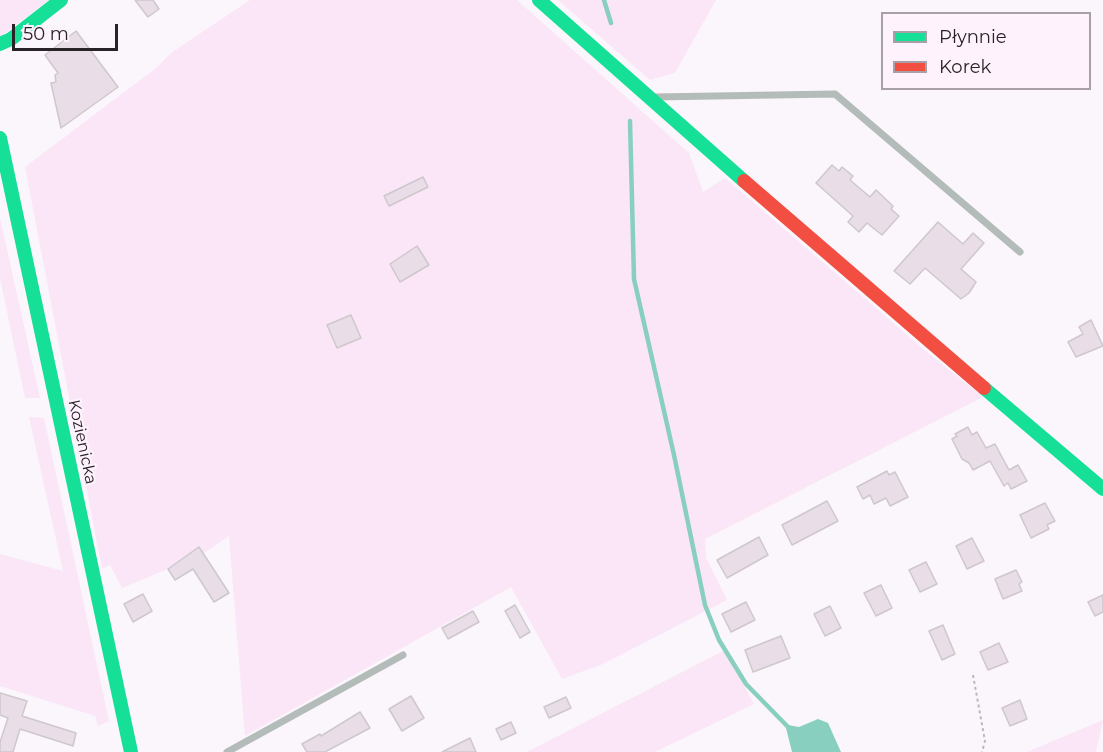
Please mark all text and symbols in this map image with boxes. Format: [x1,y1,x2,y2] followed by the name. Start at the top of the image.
[15,12,122,50] scale bar
[881,12,1091,90] legend
[23,23,69,45] text: 50 m
[939,26,1007,48] text: Płynnie
[939,56,991,78] text: Korek
[64,398,100,486] street label: Kozienicka

